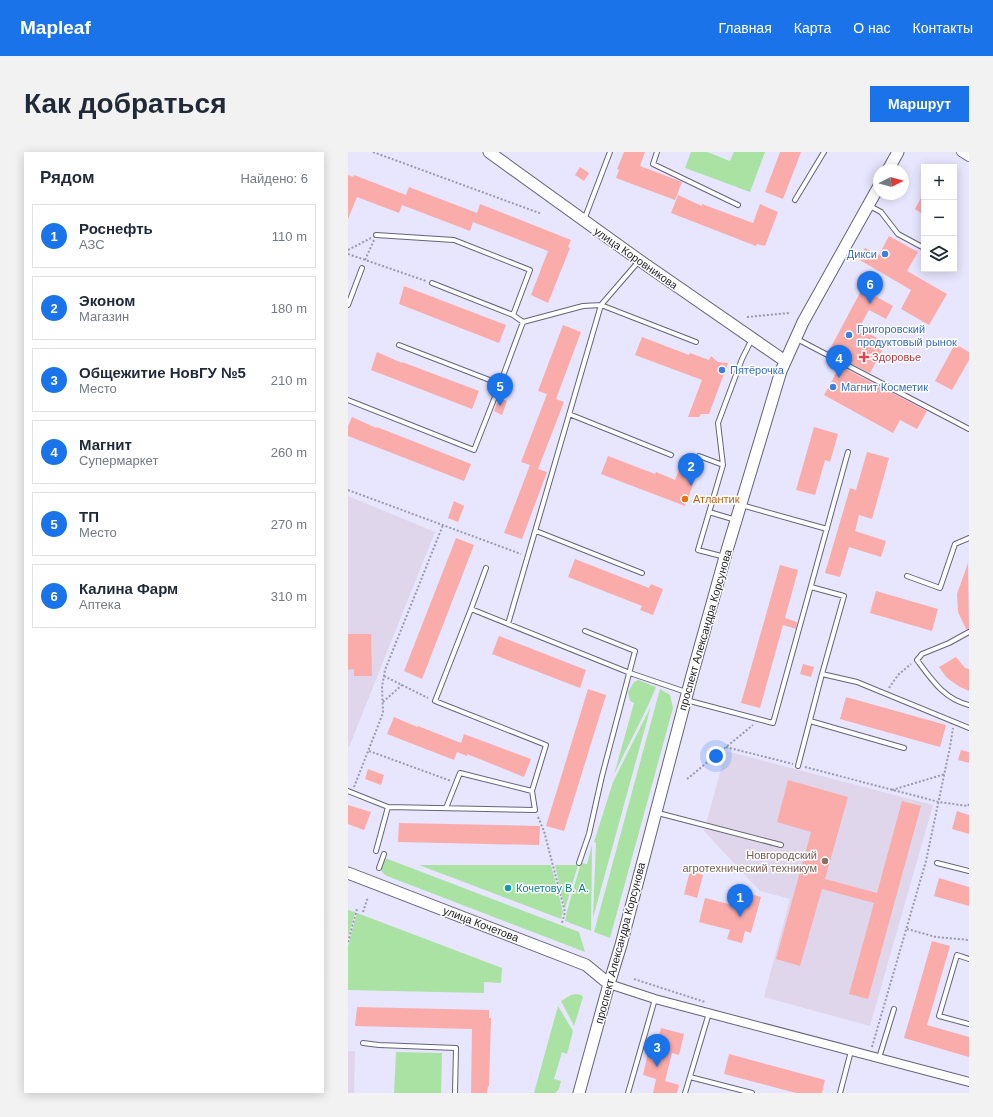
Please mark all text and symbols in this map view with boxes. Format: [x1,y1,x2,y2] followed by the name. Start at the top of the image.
[20,17,91,38] text: Mapleaf
[718,20,772,36] text: Главная
[794,20,831,36] text: Карта
[853,20,891,36] text: О нас
[913,20,973,36] text: Контакты
[870,86,969,122] button: Маршрут
[24,88,226,119] text: Как добраться
[873,164,909,200] north arrow
[921,164,957,272] map controls
[921,164,957,200] button: +
[40,168,95,187] text: Рядом
[240,171,308,186] text: Найдено: 6
[921,200,957,236] button: −
[79,220,153,237] text: Роснефть
[592,225,681,292] street label: улица Коровникова
[50,229,58,244] text: 1
[272,229,307,244] text: 110 m
[921,236,957,272] button: layers
[79,237,105,252] text: АЗС
[847,248,877,260] place label: Дикси
[880,249,890,259] marker: Дикси
[857,271,883,304] pin: 6
[79,292,135,309] text: Эконом
[50,301,58,316] text: 2
[271,301,307,316] text: 180 m
[79,309,129,324] text: Магазин
[857,323,957,348] place label: Григоровский продуктовый рынок
[844,330,854,340] marker: Григоровский продуктовый рынок
[826,345,852,378] pin: 4
[872,351,921,363] place label: Здоровье
[859,352,869,362] marker: Здоровье
[79,364,246,381] text: Общежитие НовГУ №5
[730,364,785,376] place label: Пятёрочка
[717,365,727,375] marker: Пятёрочка
[50,373,58,388] text: 3
[271,373,307,388] text: 210 m
[487,373,513,406] pin: 5
[79,381,117,396] text: Место
[841,381,928,393] place label: Магнит Косметик
[828,382,838,392] marker: Магнит Косметик
[79,436,132,453] text: Магнит
[50,445,58,460] text: 4
[271,445,307,460] text: 260 m
[79,453,158,468] text: Супермаркет
[678,453,704,486] pin: 2
[693,493,740,505] place label: Атлантик
[680,494,690,504] marker: Атлантик
[79,508,99,525] text: ТП
[50,517,58,532] text: 5
[271,517,307,532] text: 270 m
[79,525,117,540] text: Место
[676,547,734,712] street label: проспект Александра Корсунова
[79,580,178,597] text: Калина Фарм
[50,589,58,604] text: 6
[271,589,307,604] text: 310 m
[79,597,121,612] text: Аптека
[706,746,726,766] your location
[682,849,817,874] place label: Новгородский агротехнический техникум
[820,856,830,866] marker: Новгородский агротехнический техникум
[593,860,648,1025] street label: проспект Александра Корсунова
[516,882,589,894] place label: Кочетову В. А.
[503,883,513,893] marker: Кочетову В. А.
[727,884,753,917] pin: 1
[442,904,521,944] street label: улица Кочетова
[644,1034,670,1067] pin: 3

